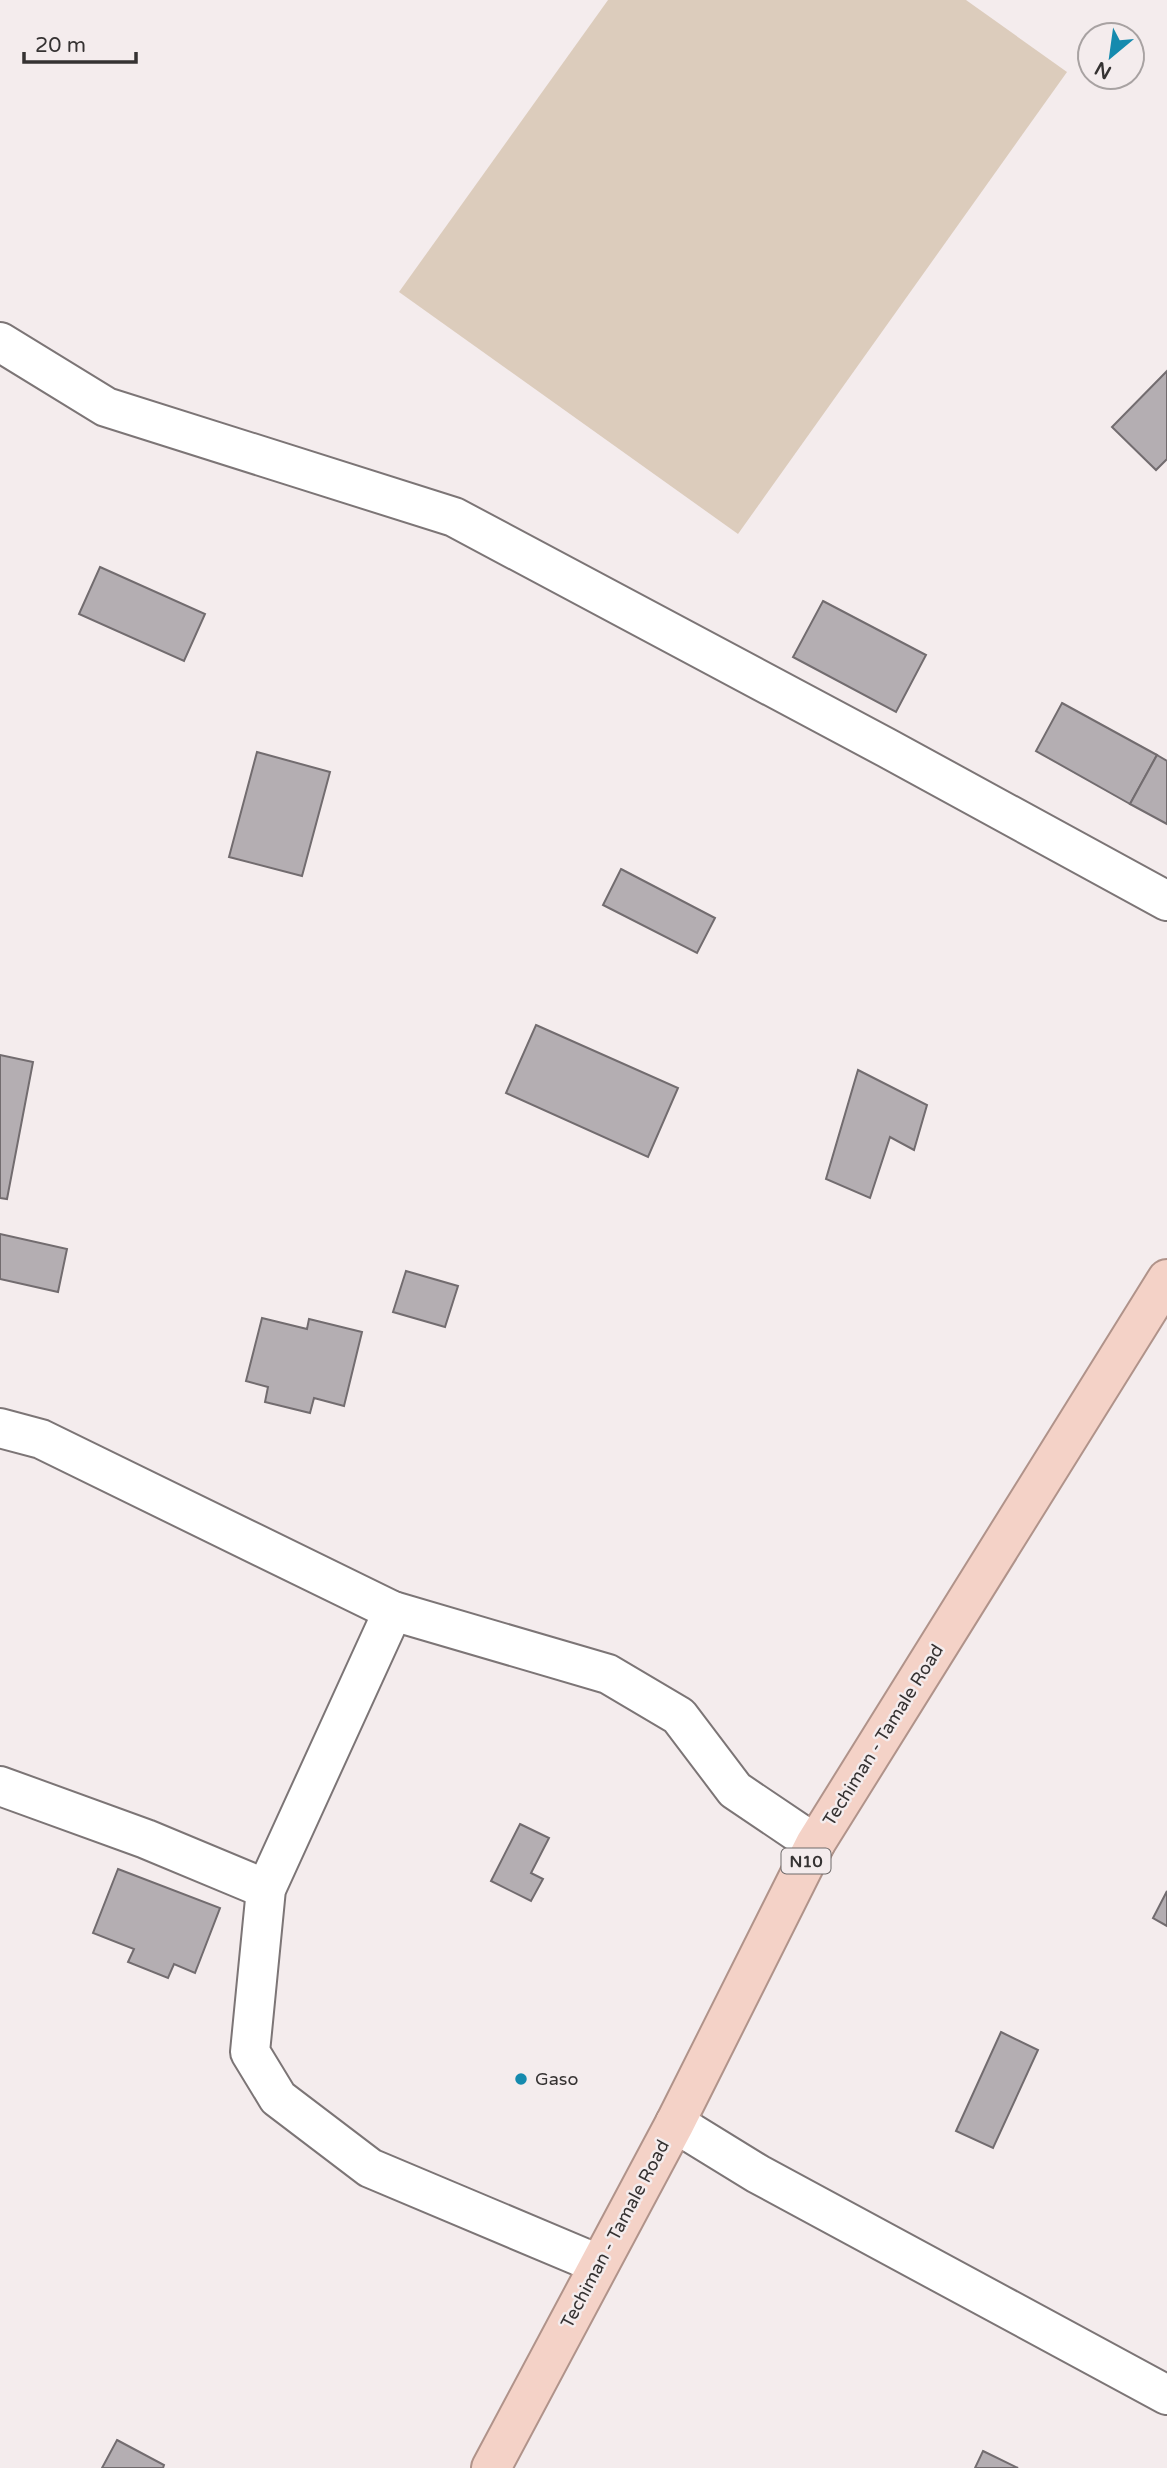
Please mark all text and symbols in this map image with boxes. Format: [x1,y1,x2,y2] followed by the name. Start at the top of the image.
[24,21,136,65] scale bar
[1076,21,1146,91] north arrow
[35,33,86,58] text: 20 m
[1091,57,1115,83] text: N
[818,1640,948,1830] street label: Techiman - Tamale Road
[782,1848,830,1873] road number: N10
[535,2068,578,2090] place label: Gaso
[513,2071,529,2087] marker: Gaso
[556,2136,674,2332] street label: Techiman - Tamale Road

